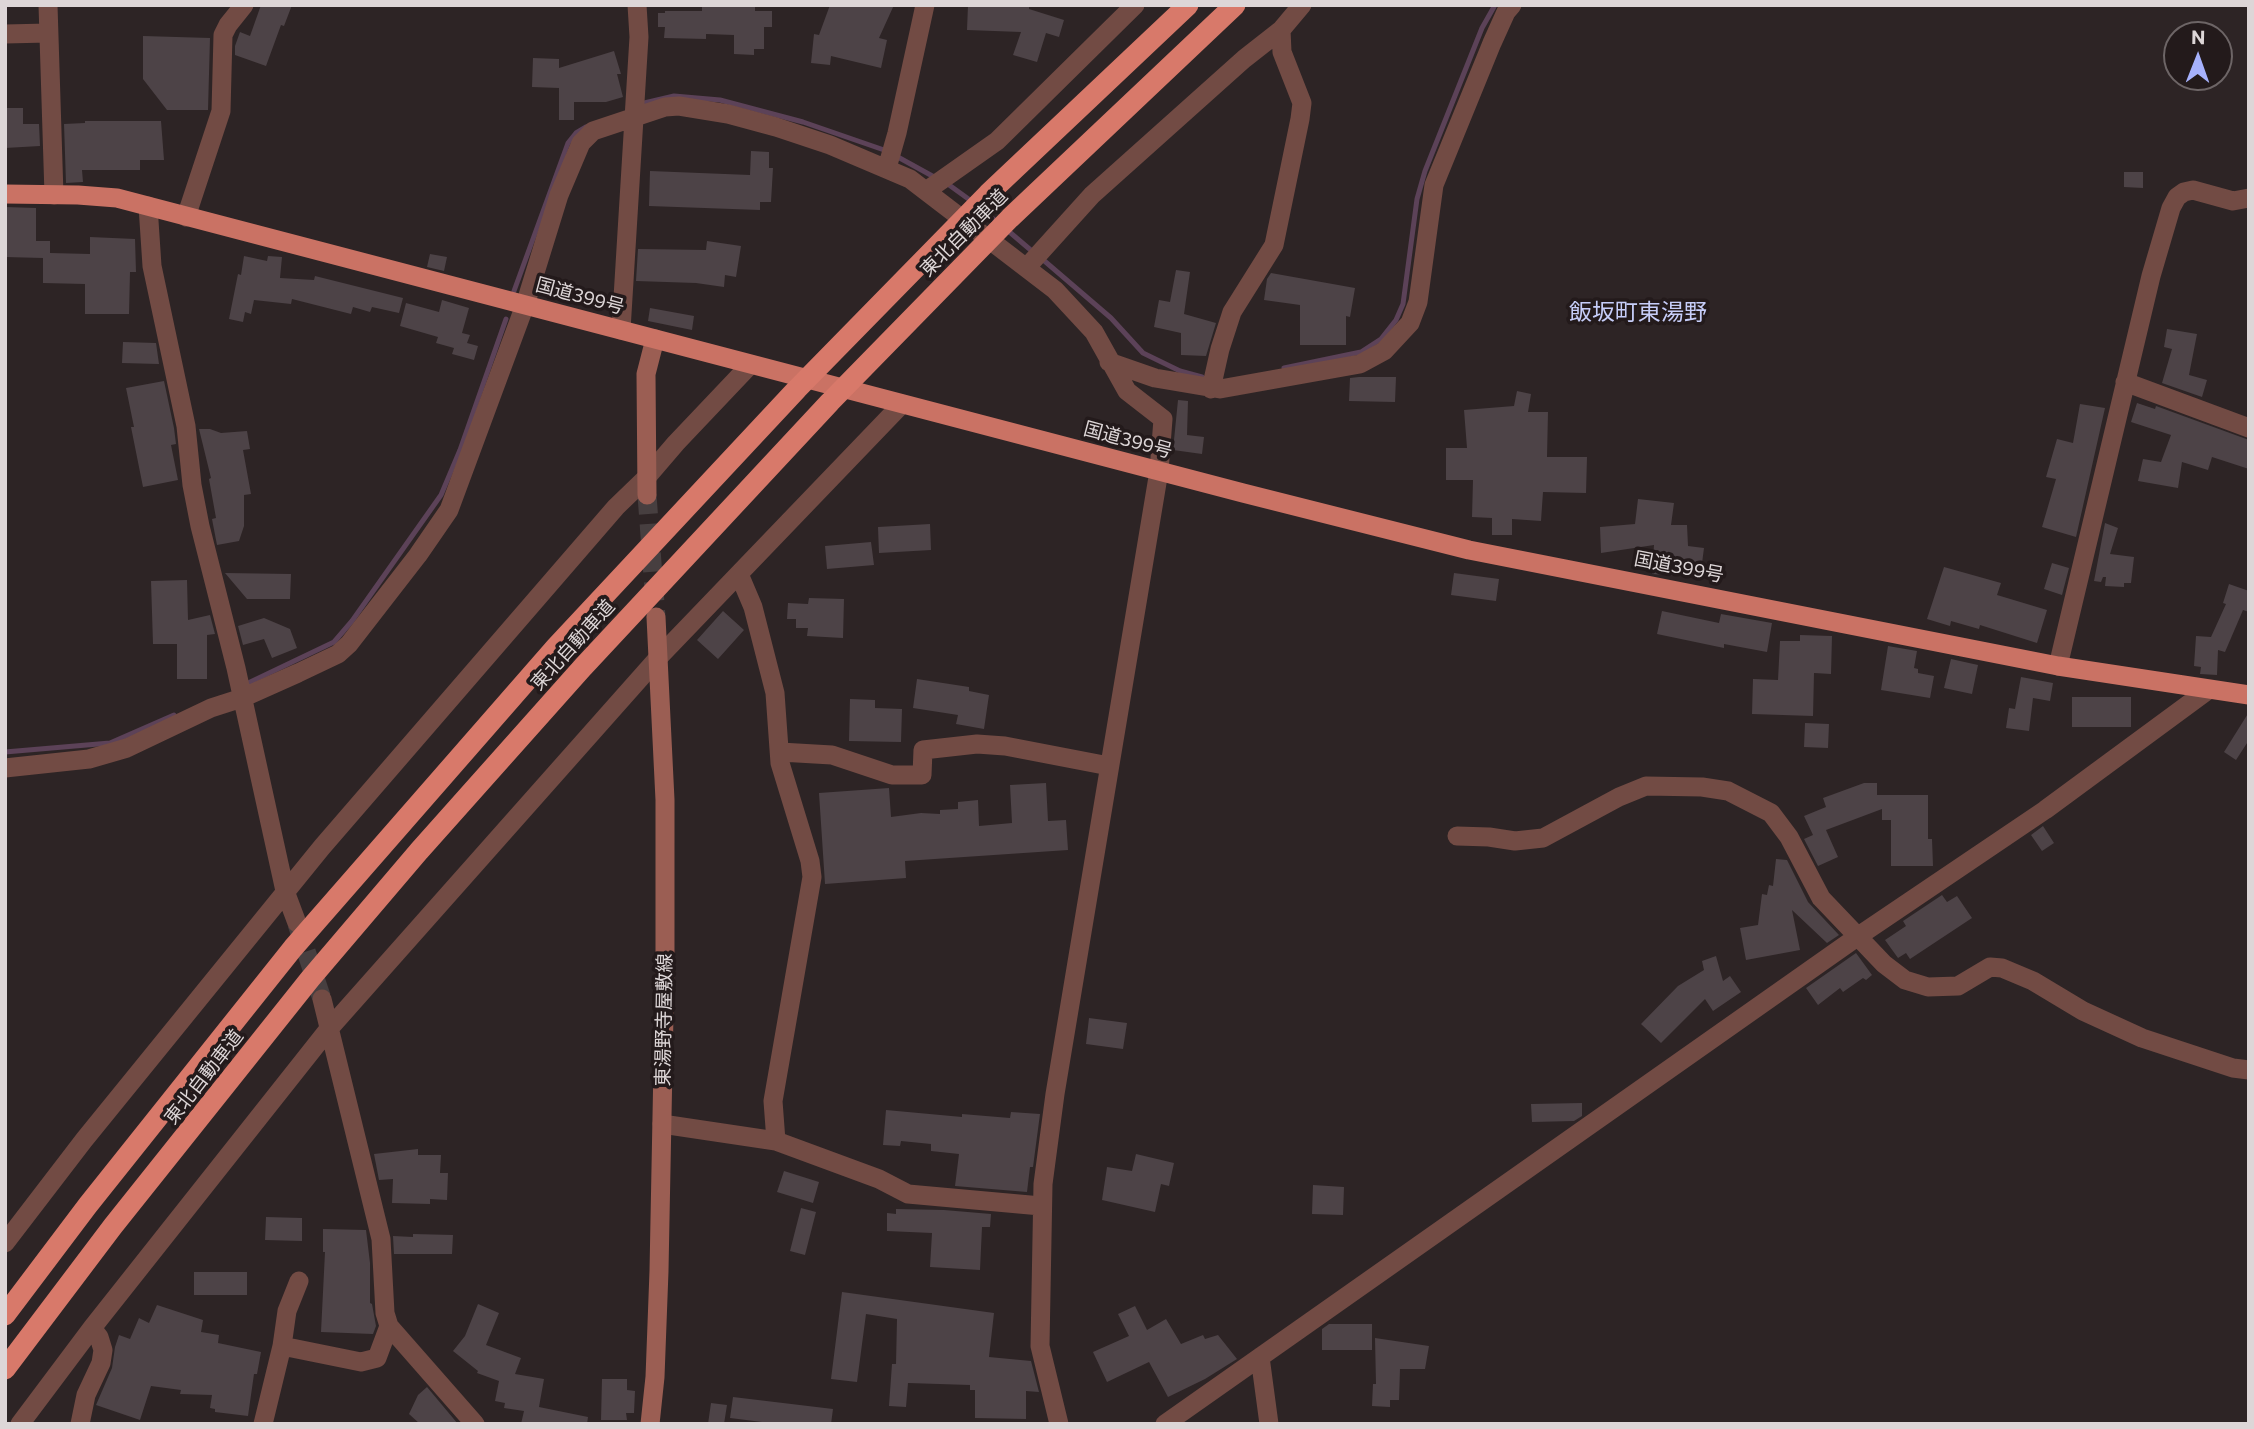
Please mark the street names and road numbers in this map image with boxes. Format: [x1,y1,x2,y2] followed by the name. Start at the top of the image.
[916,185,1012,281] street label: 東北自動車道
[533,273,627,319] street label: 国道399号
[1081,417,1175,463] street label: 国道399号
[1632,547,1726,587] street label: 国道399号
[526,595,620,695] street label: 東北自動車道
[651,953,677,1087] street label: 東湯野寺屋敷線
[160,1025,248,1129] street label: 東北自動車道

